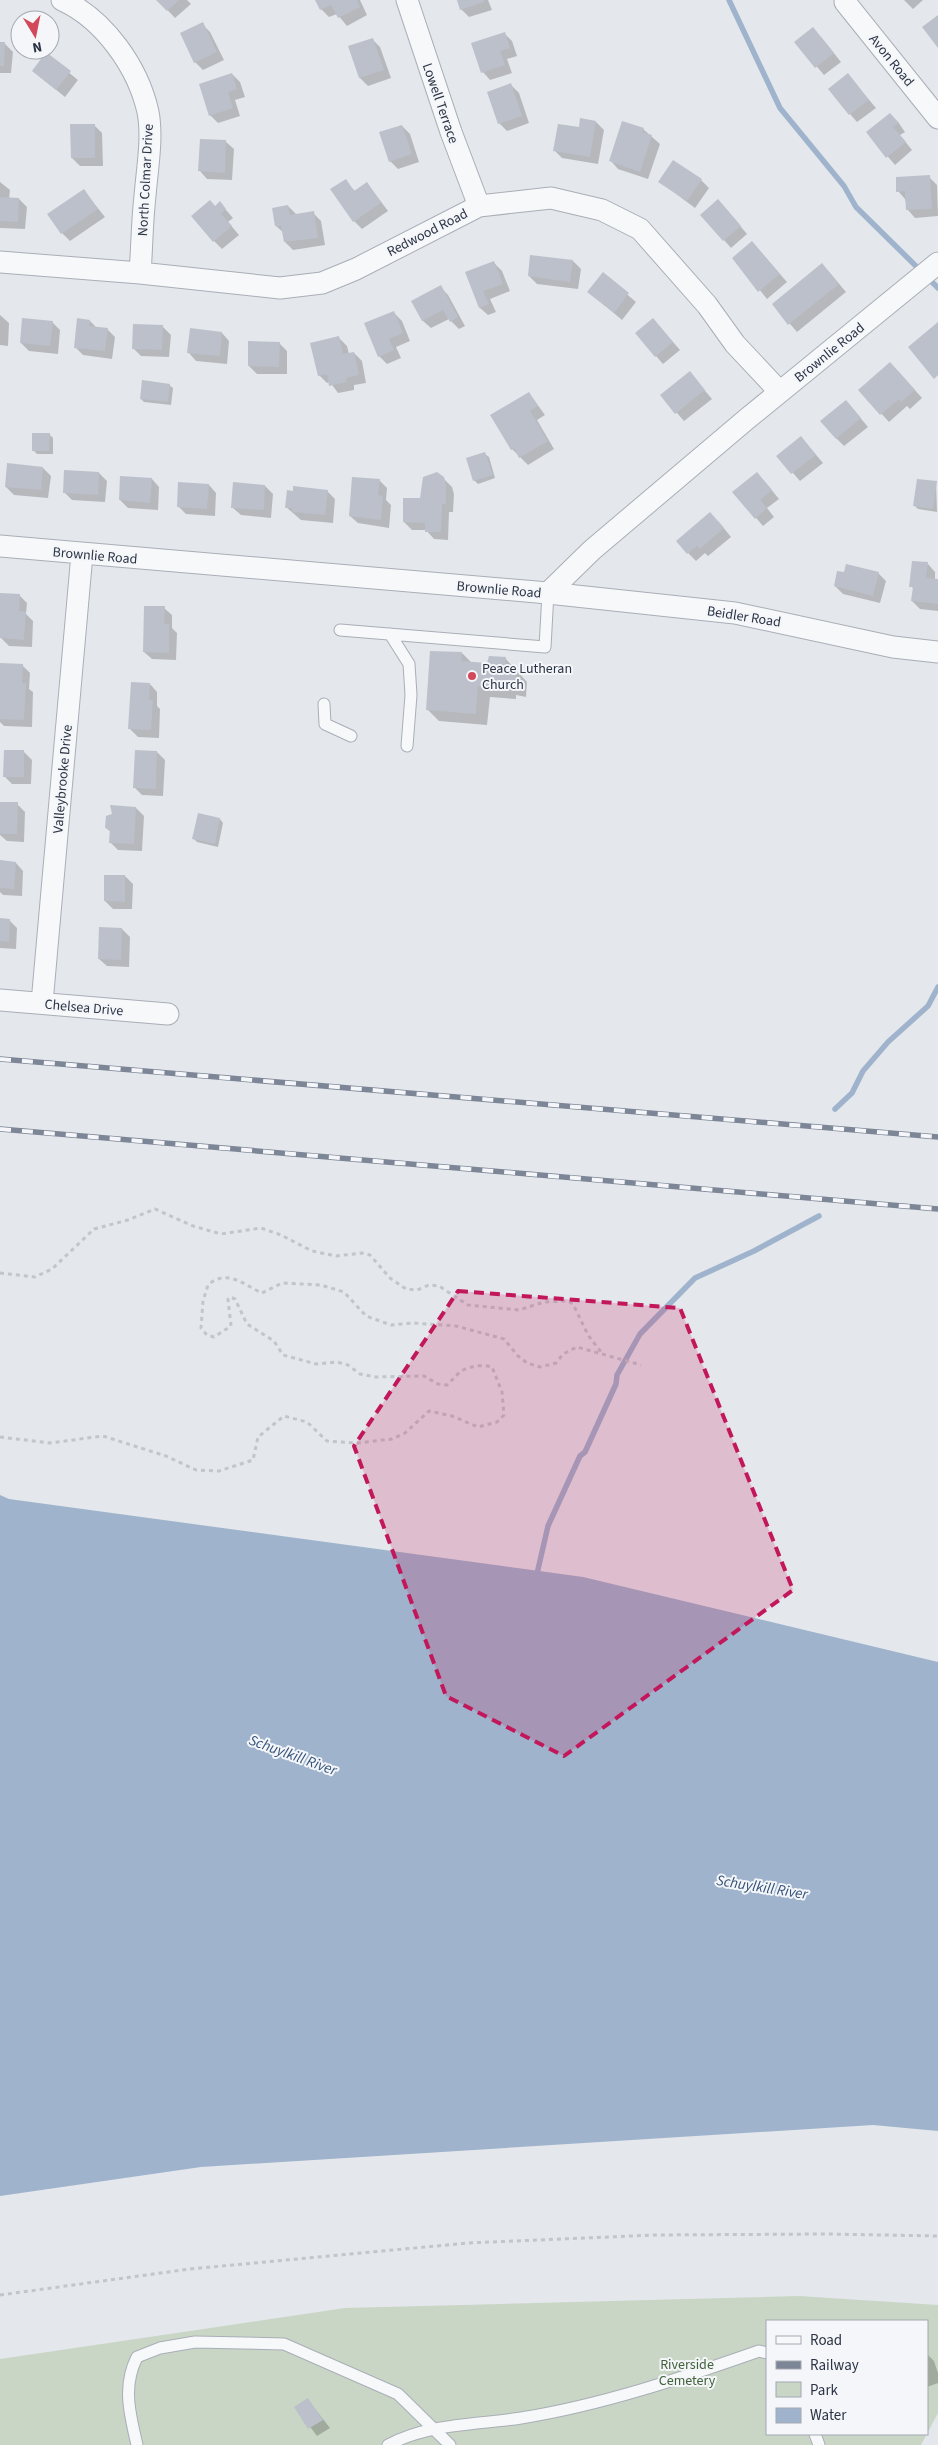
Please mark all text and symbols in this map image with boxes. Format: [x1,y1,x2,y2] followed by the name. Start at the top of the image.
[10,10,60,60] north arrow
[864,30,919,91] street label: Avon Road
[31,36,43,57] text: N
[417,60,463,146] street label: Lowell Terrace
[133,123,159,237] street label: North Colmar Drive
[384,204,471,262] street label: Redwood Road
[790,318,869,387] street label: Brownlie Road
[52,542,138,570] street label: Brownlie Road
[456,576,542,604] street label: Brownlie Road
[705,601,782,633] street label: Beidler Road
[482,659,572,695] place label: Peace Lutheran Church
[466,670,478,682] marker: Peace Lutheran Church
[48,724,78,834] street label: Valleybrooke Drive
[44,995,124,1021] street label: Chelsea Drive
[246,1730,341,1781] water label: Schuylkill River
[715,1870,810,1905] water label: Schuylkill River
[766,2320,928,2435] legend
[810,2330,842,2351] text: Road
[659,2355,716,2391] park label: Riverside Cemetery
[810,2355,859,2376] text: Railway
[810,2380,839,2401] text: Park
[810,2405,847,2426] text: Water

